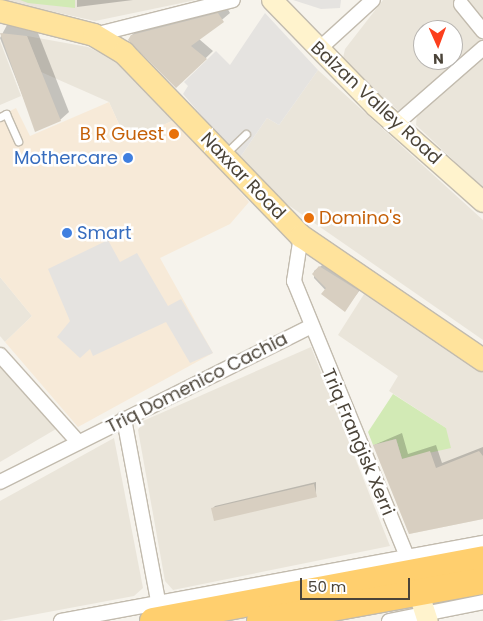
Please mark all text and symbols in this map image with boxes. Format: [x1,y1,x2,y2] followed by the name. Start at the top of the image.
[413,20,463,70] north arrow
[306,37,446,169] street label: Balzan Valley Road
[433,49,444,69] text: N
[80,123,164,145] place label: B R Guest
[168,128,180,140] marker: B R Guest
[196,128,290,224] street label: Naxxar Road
[14,147,118,169] place label: Mothercare
[122,152,134,164] marker: Mothercare
[319,207,402,229] place label: Domino's
[303,212,315,224] marker: Domino's
[77,222,132,244] place label: Smart
[61,227,73,239] marker: Smart
[103,328,291,438] street label: Triq Domenico Cachia
[317,365,399,519] street label: Triq Franġisk Xerri
[303,568,413,600] scale bar
[308,576,346,597] text: 50 m

